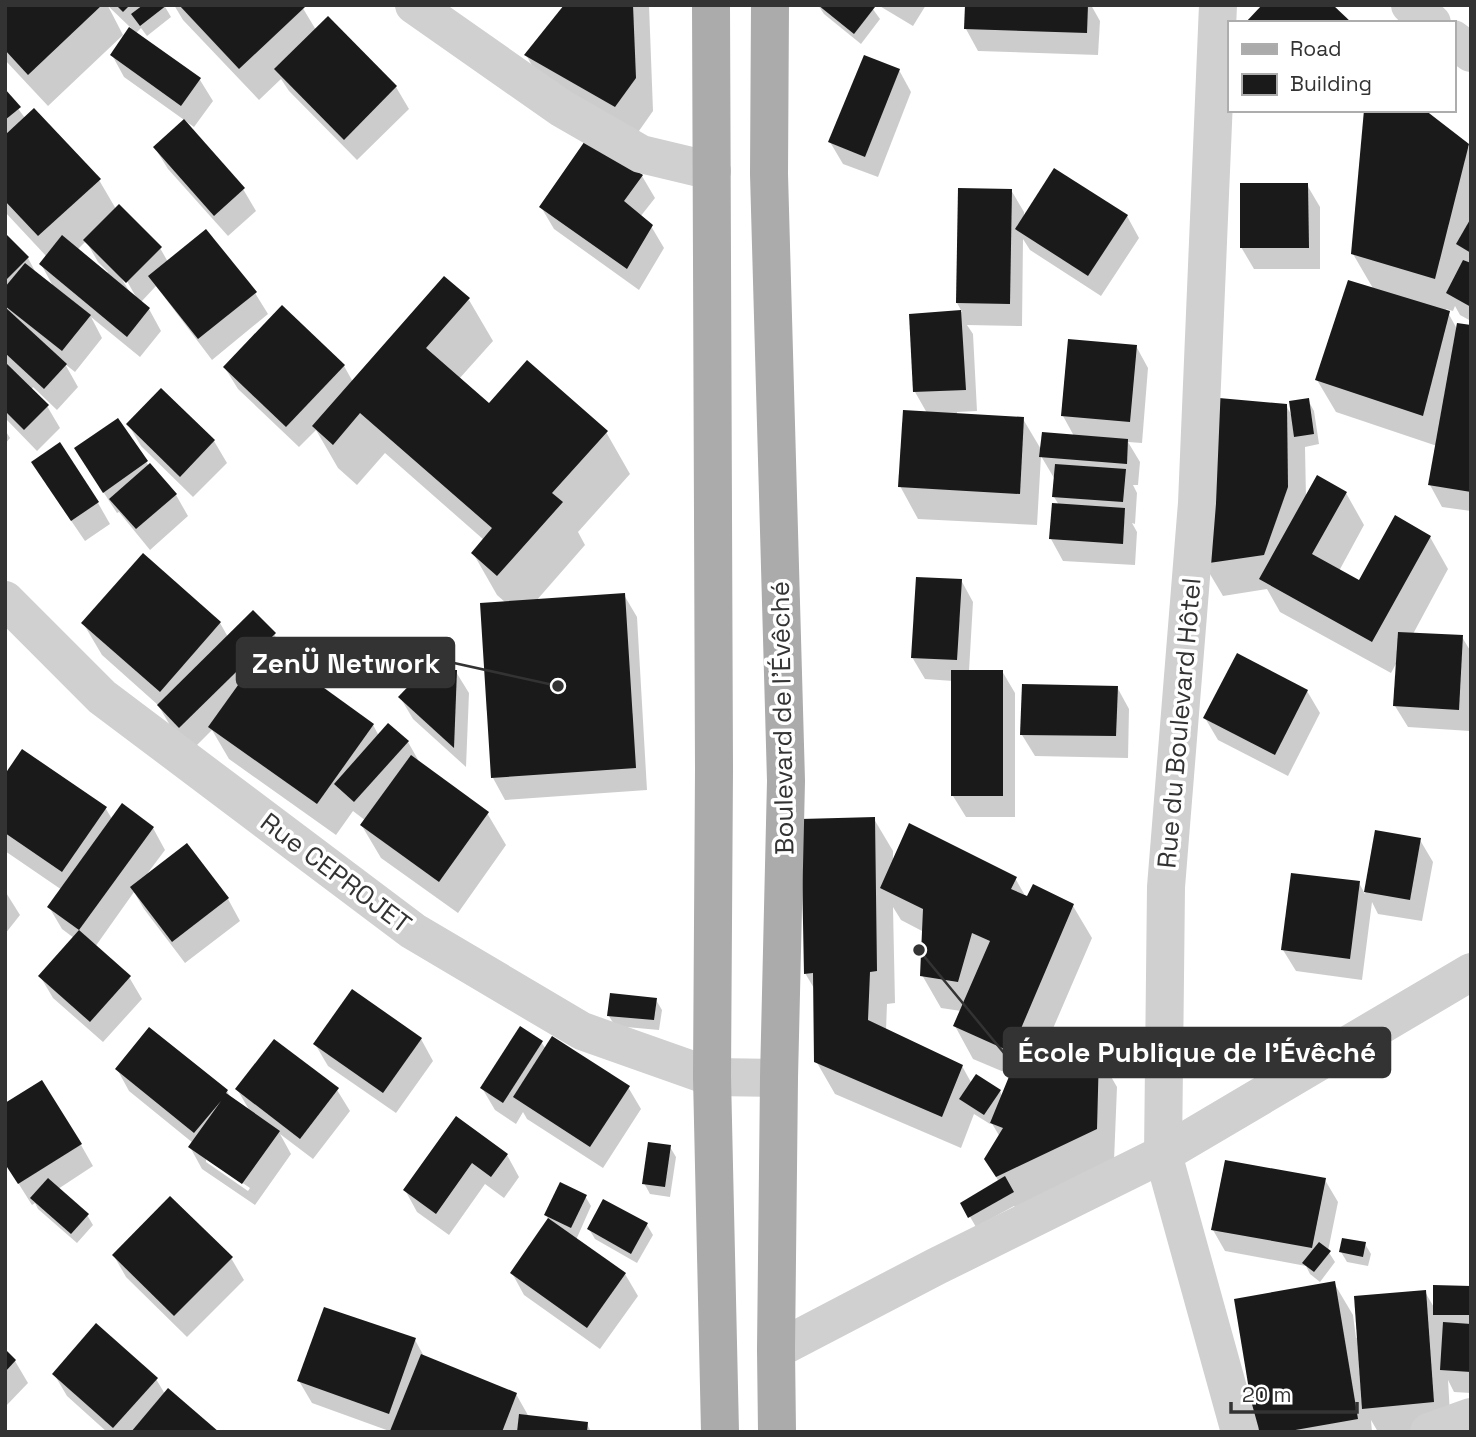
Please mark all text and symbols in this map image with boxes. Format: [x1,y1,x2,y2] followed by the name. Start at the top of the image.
[1228,21,1455,112] legend
[1290,35,1342,62] text: Road
[1290,70,1372,97] text: Building
[1149,576,1209,870] street label: Rue du Boulevard Hôtel
[763,581,801,855] street label: Boulevard de l'Évêché
[237,638,454,687] callout: ZenÜ Network
[252,645,440,681] text: ZenÜ Network
[254,805,418,941] street label: Rue CEPROJET
[1004,1028,1390,1077] callout: École Publique de l'Évêché
[1018,1034,1376,1070] text: École Publique de l'Évêché
[1231,1370,1357,1414] scale bar
[1242,1381,1292,1408] text: 20 m

